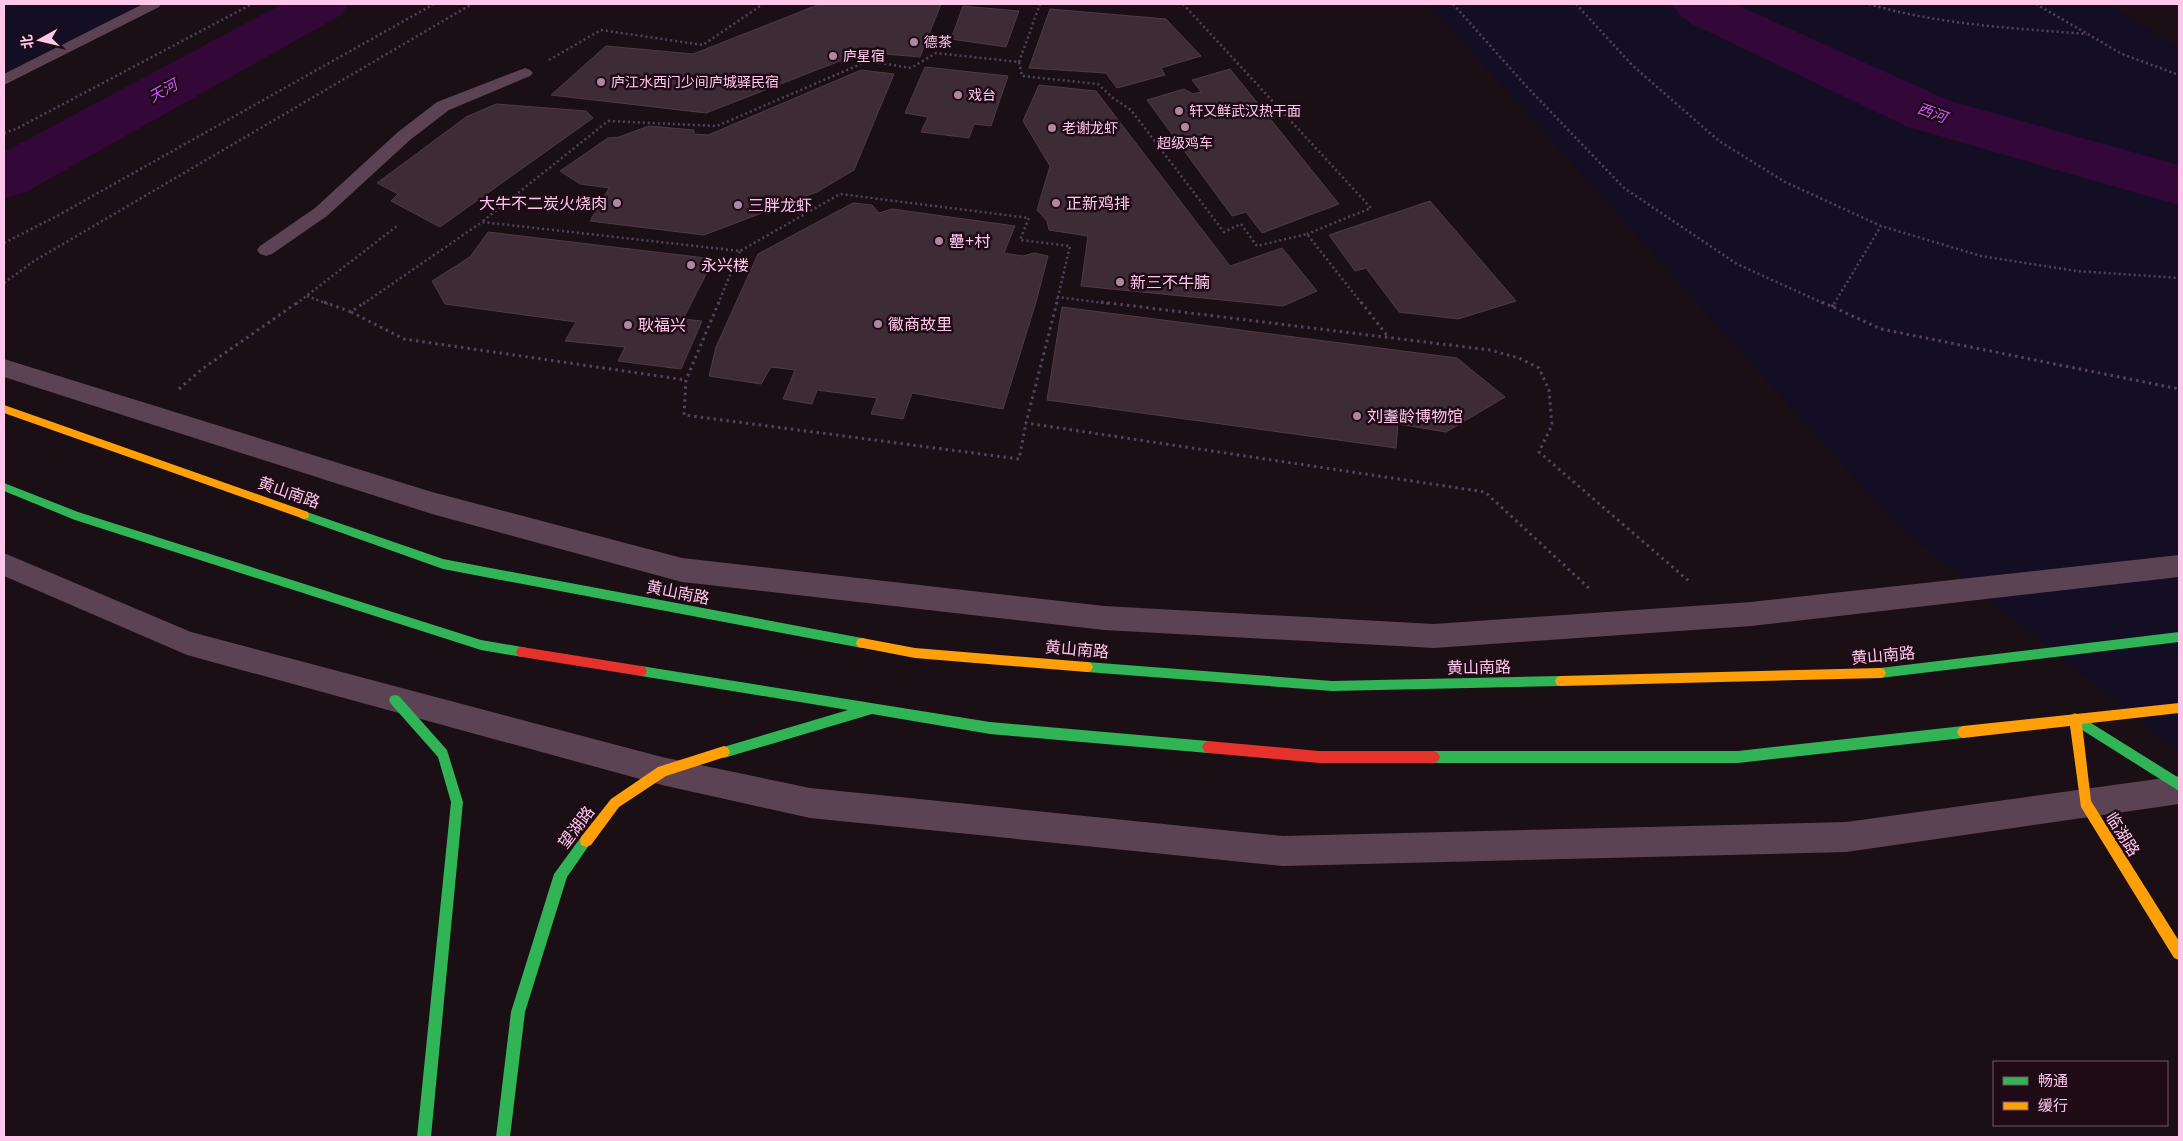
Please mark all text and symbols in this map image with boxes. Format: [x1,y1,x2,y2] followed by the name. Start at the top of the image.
[15,15,65,65] north arrow
[924,32,952,51] place label: 德茶
[16,34,37,50] text: 北
[908,36,920,48] marker: 德茶
[843,46,885,65] place label: 庐星宿
[827,50,839,62] marker: 庐星宿
[611,72,779,91] place label: 庐江水西门少间庐城驿民宿
[145,73,183,106] water label: 天河
[595,76,607,88] marker: 庐江水西门少间庐城驿民宿
[968,85,996,104] place label: 戏台
[952,89,964,101] marker: 戏台
[1915,98,1953,128] water label: 西河
[1189,101,1301,120] place label: 轩又鲜武汉热干面
[1173,105,1185,117] marker: 轩又鲜武汉热干面
[1062,118,1118,137] place label: 老谢龙虾
[1179,121,1191,133] marker: 超级鸡车
[1046,122,1058,134] marker: 老谢龙虾
[1157,133,1213,152] place label: 超级鸡车
[479,192,607,214] place label: 大牛不二炭火烧肉
[1066,192,1130,214] place label: 正新鸡排
[748,194,812,216] place label: 三胖龙虾
[611,197,623,209] marker: 大牛不二炭火烧肉
[1050,197,1062,209] marker: 正新鸡排
[732,199,744,211] marker: 三胖龙虾
[949,230,990,252] place label: 罍+村
[933,235,945,247] marker: 罍+村
[701,254,749,276] place label: 永兴楼
[685,259,697,271] marker: 永兴楼
[1130,271,1210,293] place label: 新三不牛腩
[1114,276,1126,288] marker: 新三不牛腩
[888,313,952,335] place label: 徽商故里
[638,314,686,336] place label: 耿福兴
[872,318,884,330] marker: 徽商故里
[622,319,634,331] marker: 耿福兴
[1367,405,1463,427] place label: 刘耋龄博物馆
[1351,410,1363,422] marker: 刘耋龄博物馆
[255,471,323,513] street label: 黄山南路
[644,575,712,609] street label: 黄山南路
[1044,635,1110,663] street label: 黄山南路
[1850,641,1916,669] street label: 黄山南路
[1447,655,1511,679] street label: 黄山南路
[553,801,599,853] street label: 望湖路
[2101,808,2145,860] street label: 临湖路
[1993,1061,2168,1126] legend
[2038,1070,2068,1090] text: 畅通
[2038,1095,2068,1115] text: 缓行

